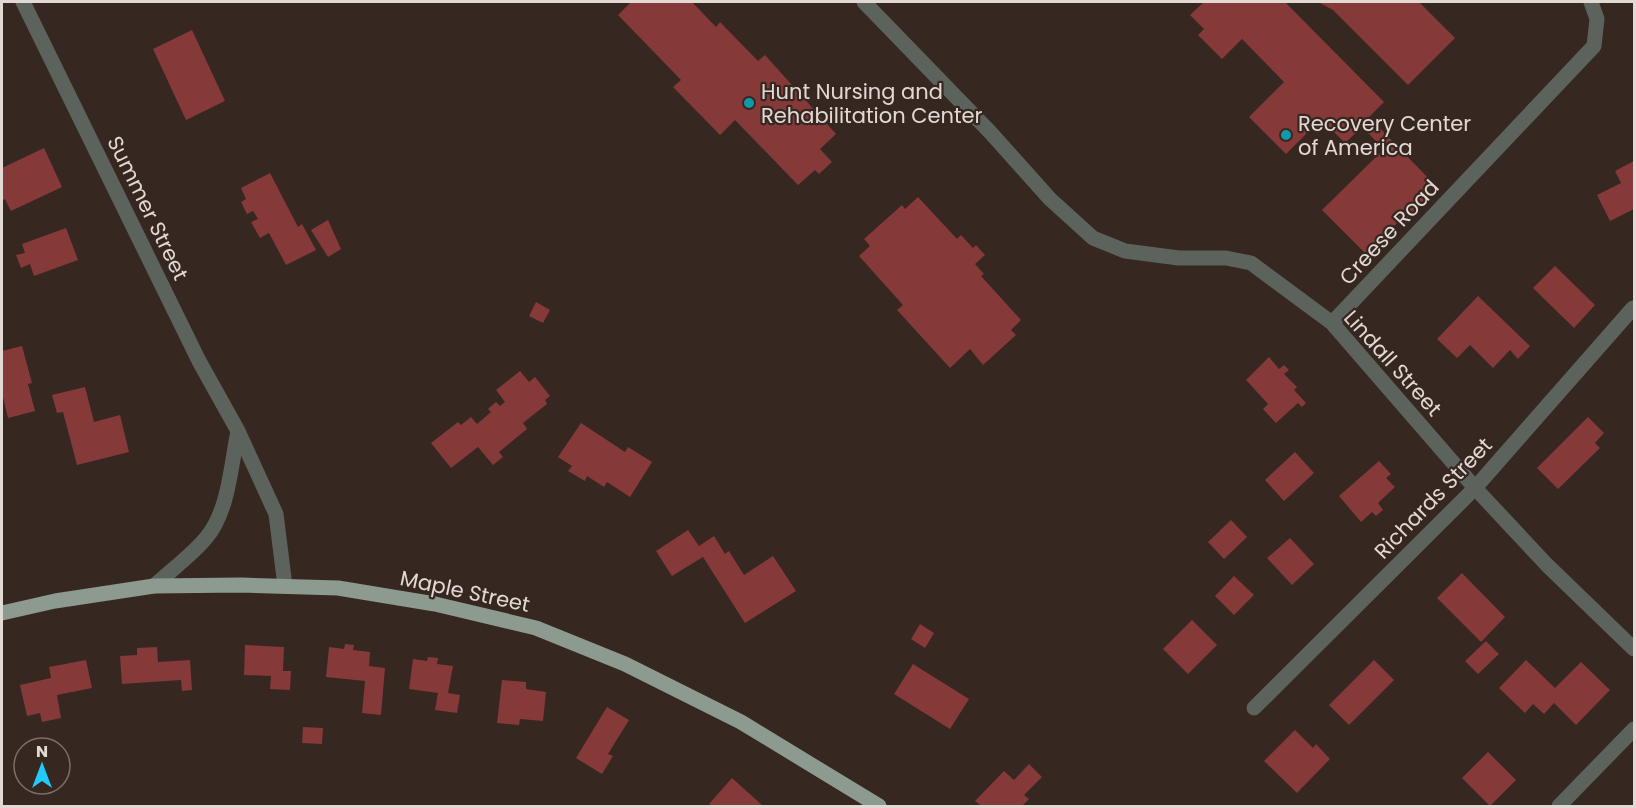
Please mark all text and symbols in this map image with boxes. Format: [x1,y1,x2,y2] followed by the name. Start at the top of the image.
[761,77,983,130] place label: Hunt Nursing and Rehabilitation Center
[742,96,756,110] marker: Hunt Nursing and Rehabilitation Center
[1298,109,1471,162] place label: Recovery Center of America
[1279,128,1293,142] marker: Recovery Center of America
[101,131,195,285] street label: Summer Street
[1333,173,1445,291] street label: Creese Road
[1338,304,1448,422] street label: Lindall Street
[1368,431,1498,565] street label: Richards Street
[398,563,532,619] street label: Maple Street
[12,736,72,796] north arrow
[36,740,48,763] text: N

